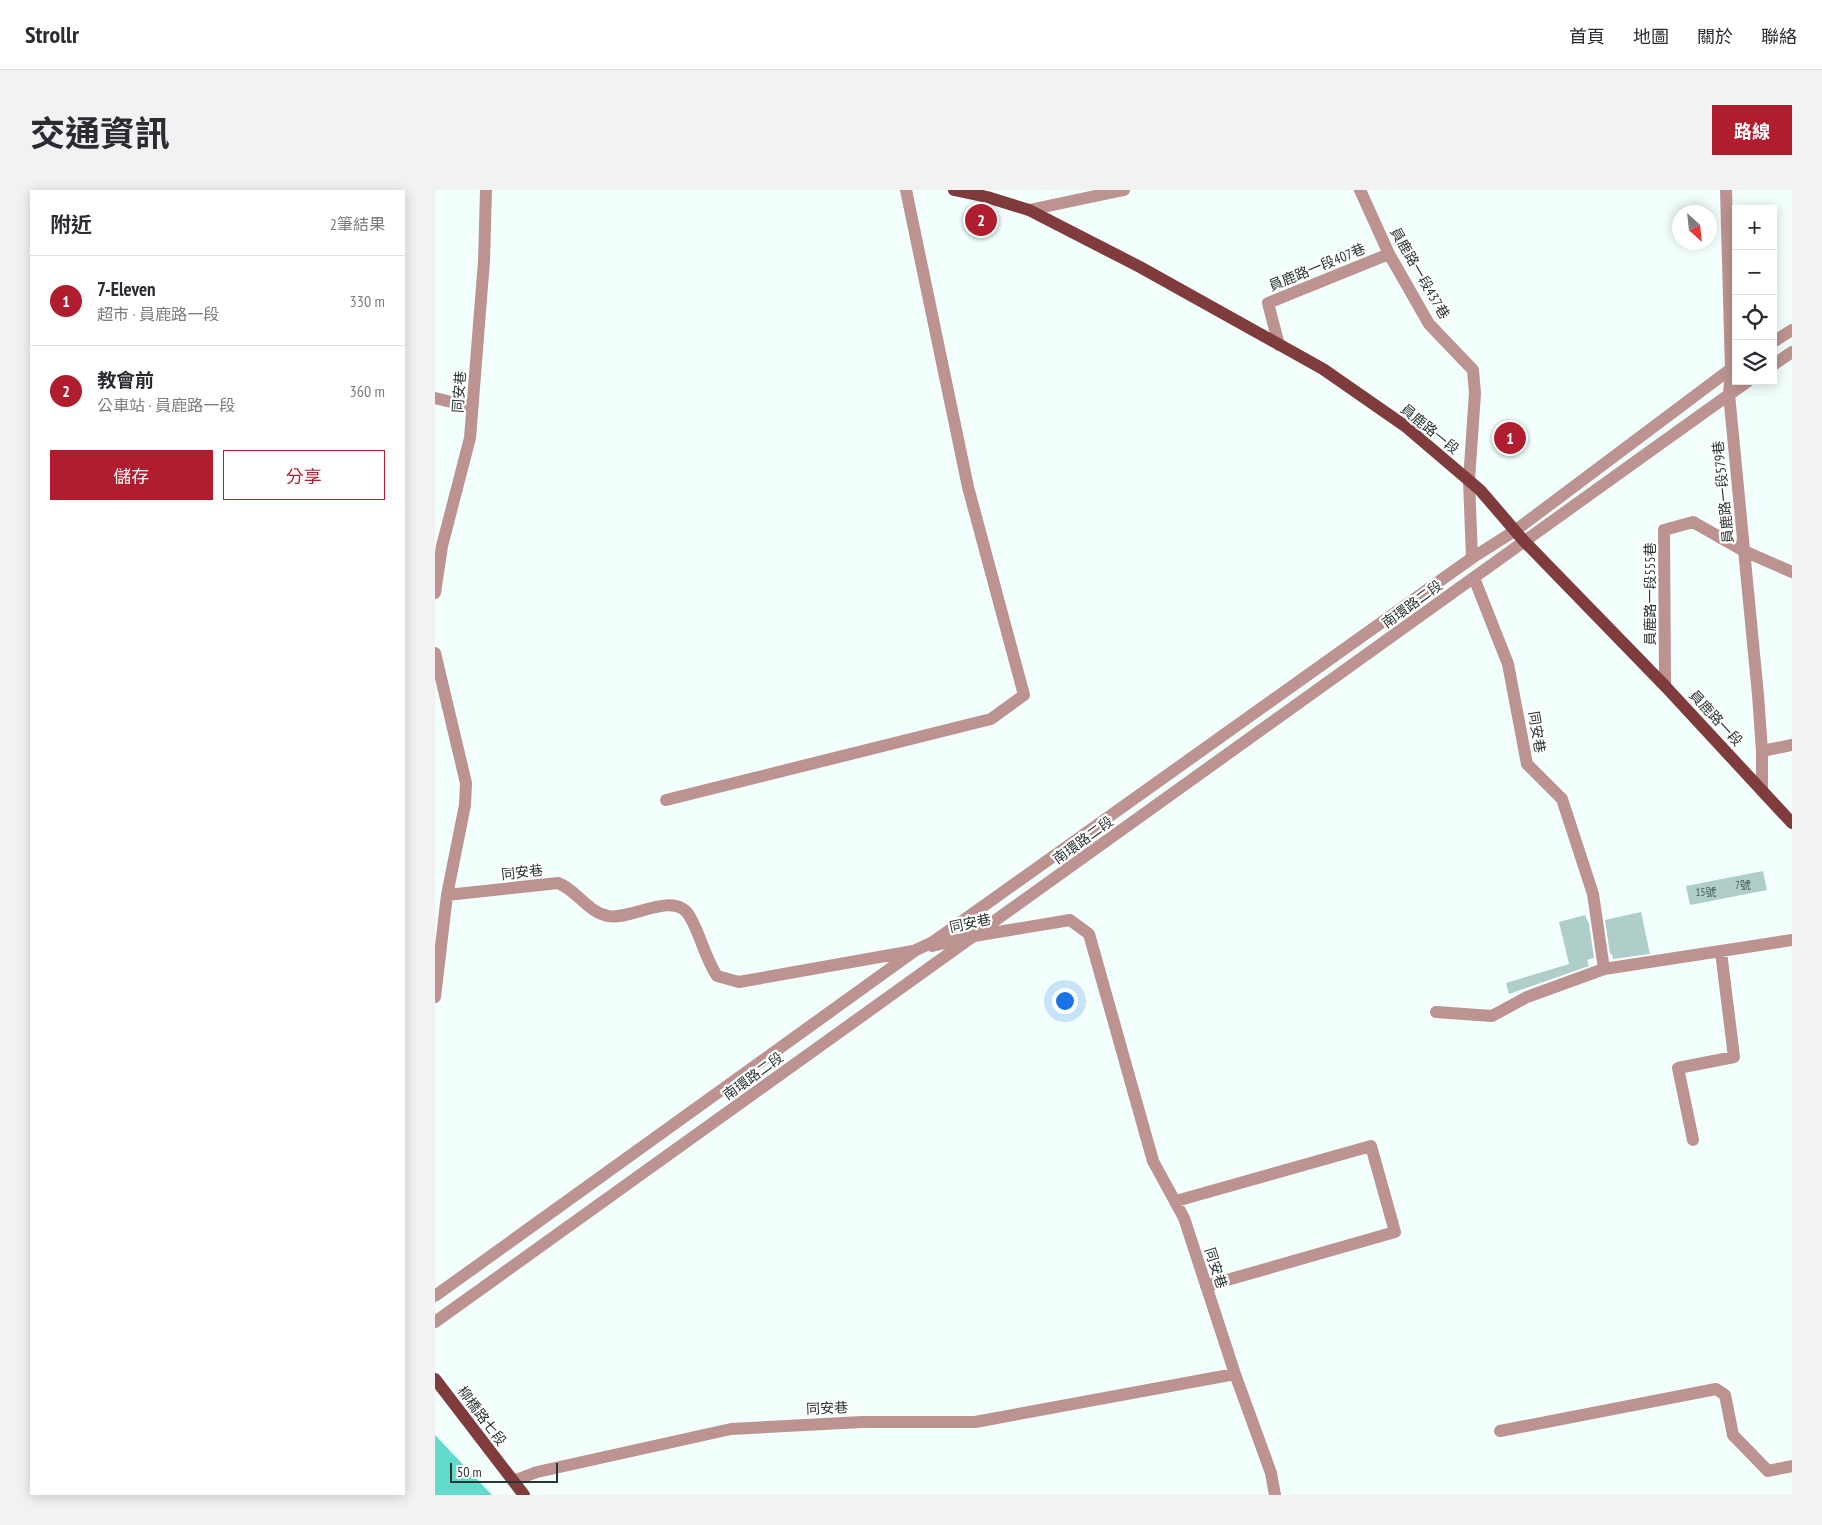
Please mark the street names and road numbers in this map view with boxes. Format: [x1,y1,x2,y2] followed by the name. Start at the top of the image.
[1386,224,1454,322] street label: 員鹿路一段437巷
[1266,239,1368,295] street label: 員鹿路一段407巷
[449,370,469,414] street label: 同安巷
[1397,400,1463,458] street label: 員鹿路一段
[1709,440,1737,544] street label: 員鹿路一段579巷
[1641,543,1659,645] street label: 員鹿路一段555巷
[1378,576,1446,632] street label: 南環路二段
[1686,686,1746,750] street label: 員鹿路一段
[1525,710,1549,754] street label: 同安巷
[1049,812,1117,868] street label: 南環路二段
[500,861,544,883] street label: 同安巷
[948,910,992,936] street label: 同安巷
[719,1048,787,1104] street label: 南環路二段
[1201,1245,1231,1291] street label: 同安巷
[454,1383,510,1449] street label: 柳橋路七段
[806,1398,848,1418] street label: 同安巷

